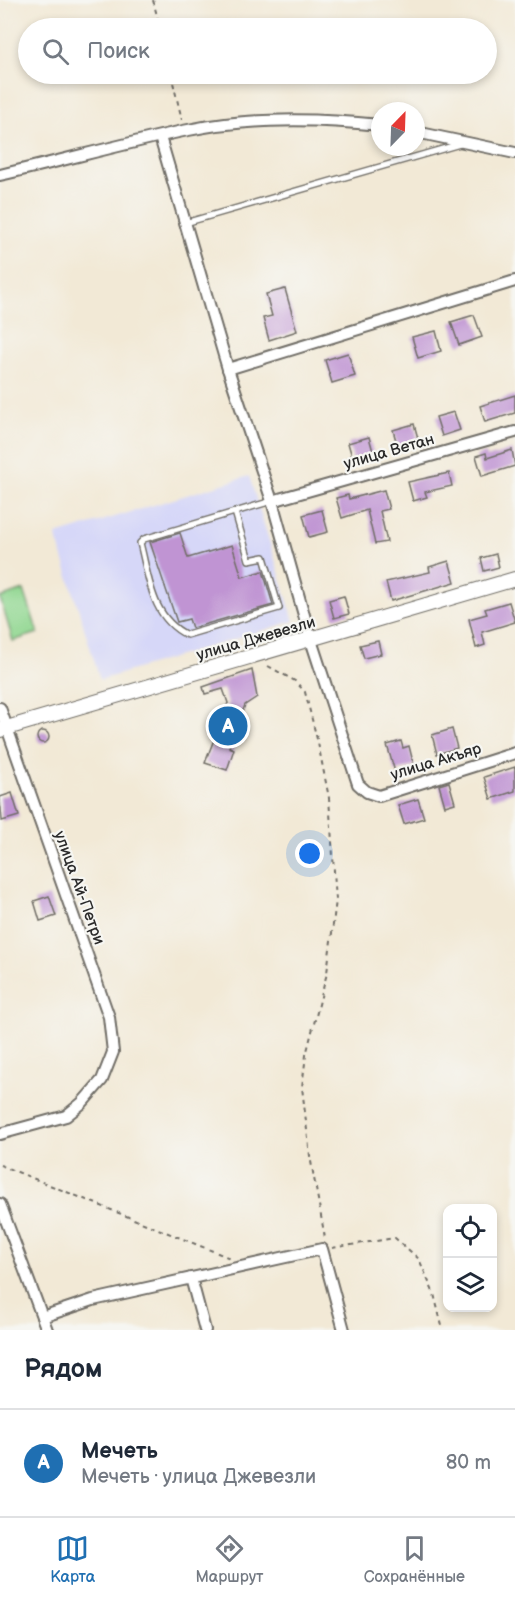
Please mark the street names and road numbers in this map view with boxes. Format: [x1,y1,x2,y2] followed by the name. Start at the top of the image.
[342,430,436,474] street label: улица Ветан
[194,613,318,665] street label: улица Джевезли
[388,739,484,785] street label: улица Акъяр
[50,829,108,947] street label: улица Ай-Петри

